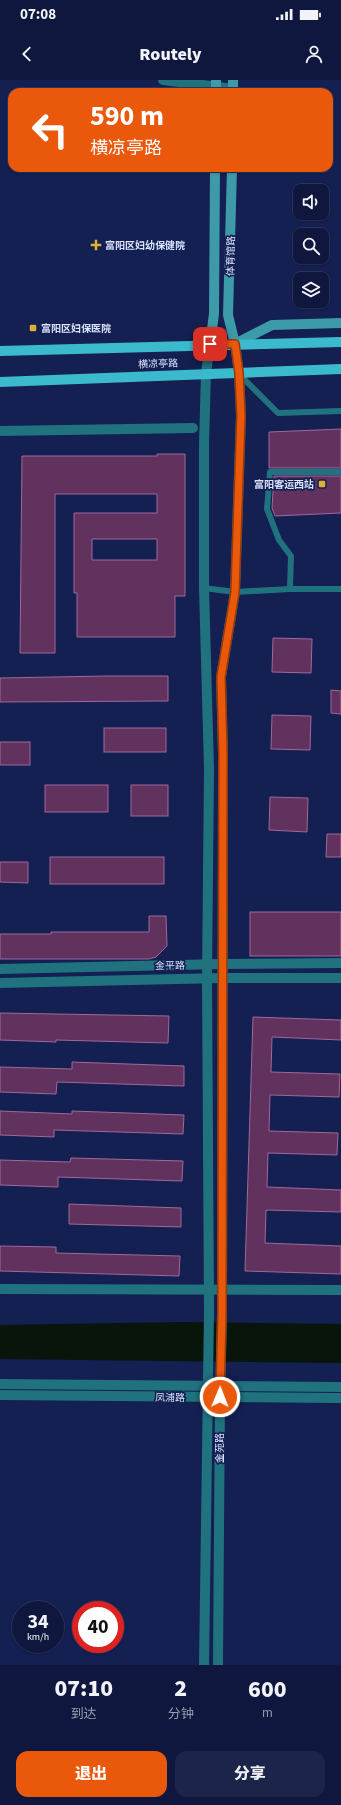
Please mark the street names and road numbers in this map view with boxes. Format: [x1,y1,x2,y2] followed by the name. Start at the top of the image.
[224,236,238,276] street label: 体育馆路
[138,356,178,372] street label: 横凉亭路
[155,959,185,973] street label: 金平路
[155,1391,185,1405] street label: 凤浦路
[213,1433,227,1463] street label: 金苑路

